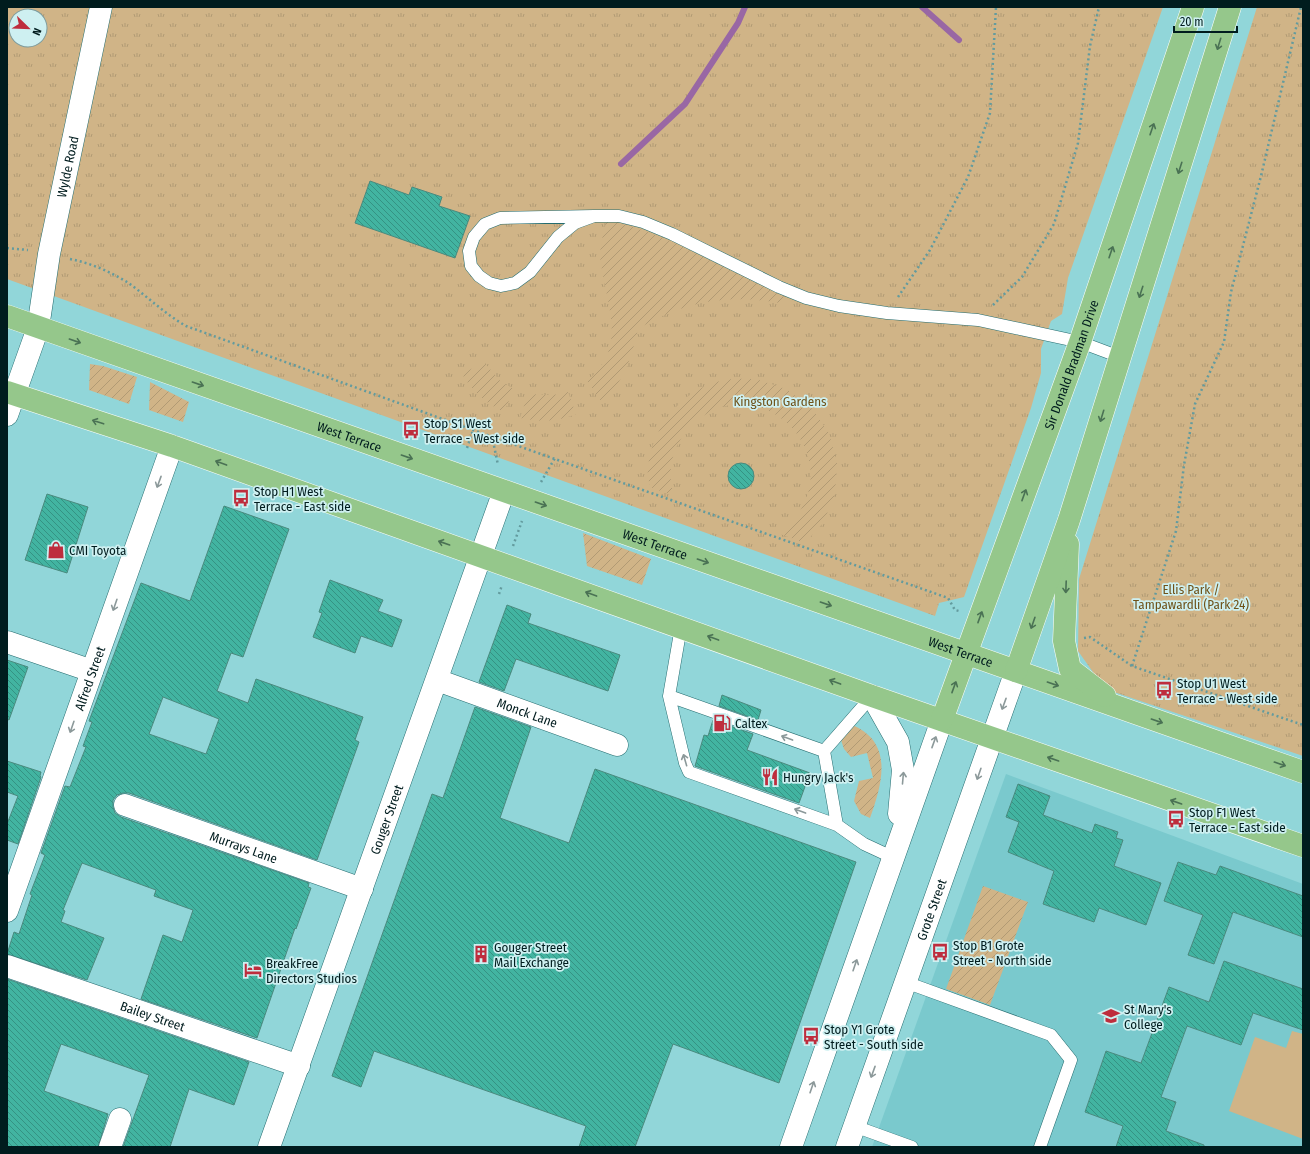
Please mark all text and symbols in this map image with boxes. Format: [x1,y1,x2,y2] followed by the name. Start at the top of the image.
[8,8,48,48] north arrow
[1174,8,1237,34] scale bar
[1180,15,1204,29] text: 20 m
[29,26,44,37] text: N
[1215,38,1222,51] one-way arrow
[1149,122,1156,135] one-way arrow
[54,135,81,199] street label: Wylde Road
[1176,162,1183,175] one-way arrow
[1107,246,1115,258] one-way arrow
[1137,286,1144,299] one-way arrow
[1041,298,1101,432] street label: Sir Donald Bradman Drive
[69,337,81,345] one-way arrow
[191,380,203,388] one-way arrow
[733,394,827,409] park label: Kingston Gardens
[1097,410,1105,422] one-way arrow
[424,416,525,446] place label: Stop S1 West Terrace - West side
[92,417,104,425] one-way arrow
[315,418,384,455] street label: West Terrace
[401,420,421,440] bus stop icon: Stop S1 West Terrace - West side
[400,454,413,461] one-way arrow
[214,459,227,466] one-way arrow
[154,476,162,488] one-way arrow
[254,484,351,514] place label: Stop H1 West Terrace - East side
[231,488,251,508] bus stop icon: Stop H1 West Terrace - East side
[1021,489,1029,501] one-way arrow
[535,501,547,509] one-way arrow
[621,526,689,562] street label: West Terrace
[438,539,451,546] one-way arrow
[46,540,66,560] shop icon: CMI Toyota
[69,543,126,558] place label: CMI Toyota
[697,558,709,566] one-way arrow
[1063,580,1070,593] one-way arrow
[1133,582,1249,612] park label: Ellis Park / Tampawardli (Park 24)
[585,590,597,598] one-way arrow
[111,599,119,611] one-way arrow
[819,601,831,609] one-way arrow
[976,612,984,624] one-way arrow
[1028,617,1036,629] one-way arrow
[926,633,995,670] street label: West Terrace
[707,634,719,642] one-way arrow
[71,643,108,712] street label: Alfred Street
[1177,676,1278,706] place label: Stop U1 West Terrace - West side
[830,678,842,686] one-way arrow
[951,680,958,693] one-way arrow
[1154,680,1174,700] bus stop icon: Stop U1 West Terrace - West side
[1046,681,1059,688] one-way arrow
[495,695,559,730] street label: Monck Lane
[1000,698,1007,711] one-way arrow
[712,713,732,733] fuel station icon: Caltex
[735,716,768,731] place label: Caltex
[1151,718,1164,725] one-way arrow
[68,721,75,734] one-way arrow
[780,734,793,741] one-way arrow
[930,737,938,749] one-way arrow
[681,754,688,767] one-way arrow
[1047,755,1060,762] one-way arrow
[1273,761,1286,768] one-way arrow
[760,767,780,787] restaurant icon: Hungry Jack's
[975,768,982,781] one-way arrow
[783,770,854,785] place label: Hungry Jack's
[899,772,906,785] one-way arrow
[367,782,406,856] street label: Gouger Street
[1170,798,1183,805] one-way arrow
[1189,805,1286,835] place label: Stop F1 West Terrace - East side
[794,807,806,815] one-way arrow
[1166,809,1186,829] bus stop icon: Stop F1 West Terrace - East side
[208,828,280,866] street label: Murrays Lane
[914,876,949,942] street label: Grote Street
[953,938,1052,968] place label: Stop B1 Grote Street - North side
[494,940,569,970] place label: Gouger Street Mail Exchange
[930,942,950,962] bus stop icon: Stop B1 Grote Street - North side
[471,944,491,964] building icon: Gouger Street Mail Exchange
[266,956,357,986] place label: BreakFree Directors Studios
[851,959,859,971] one-way arrow
[243,960,263,980] hotel icon: BreakFree Directors Studios
[118,998,188,1034] street label: Bailey Street
[1124,1002,1172,1032] place label: St Mary's College
[1101,1006,1121,1026] school or university icon: St Mary's College
[824,1022,923,1052] place label: Stop Y1 Grote Street - South side
[801,1026,821,1046] bus stop icon: Stop Y1 Grote Street - South side
[869,1065,877,1077] one-way arrow
[809,1081,816,1094] one-way arrow

